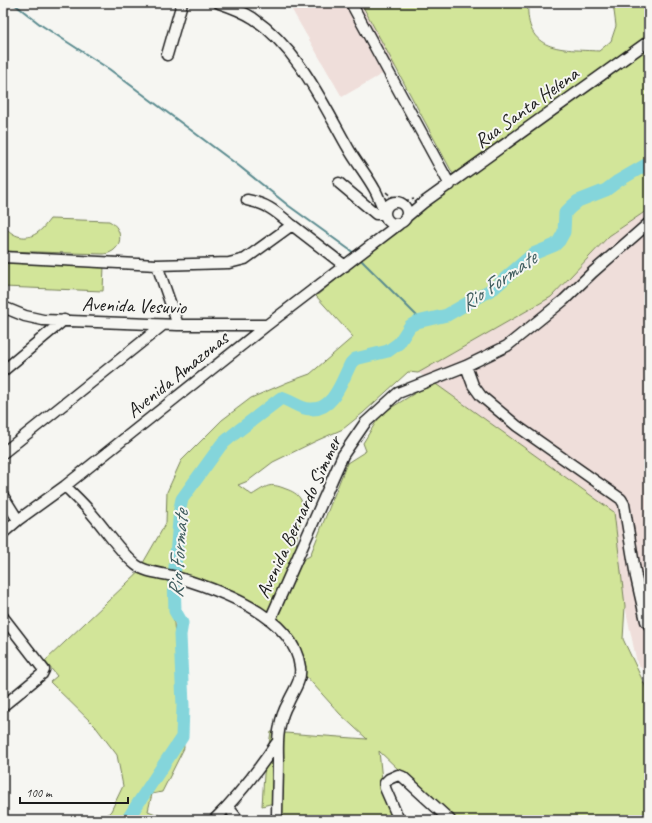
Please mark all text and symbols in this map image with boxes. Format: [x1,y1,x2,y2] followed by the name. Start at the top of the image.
[469,60,584,154] street label: Rua Santa Helena
[455,243,544,317] water label: Rio Formate
[82,291,187,320] street label: Avenida Vesuvio
[121,324,235,423] street label: Avenida Amazonas
[250,431,348,602] street label: Avenida Bernardo Simmer
[162,506,194,599] water label: Rio Formate
[20,779,128,805] scale bar
[26,785,53,801] text: 100 m

